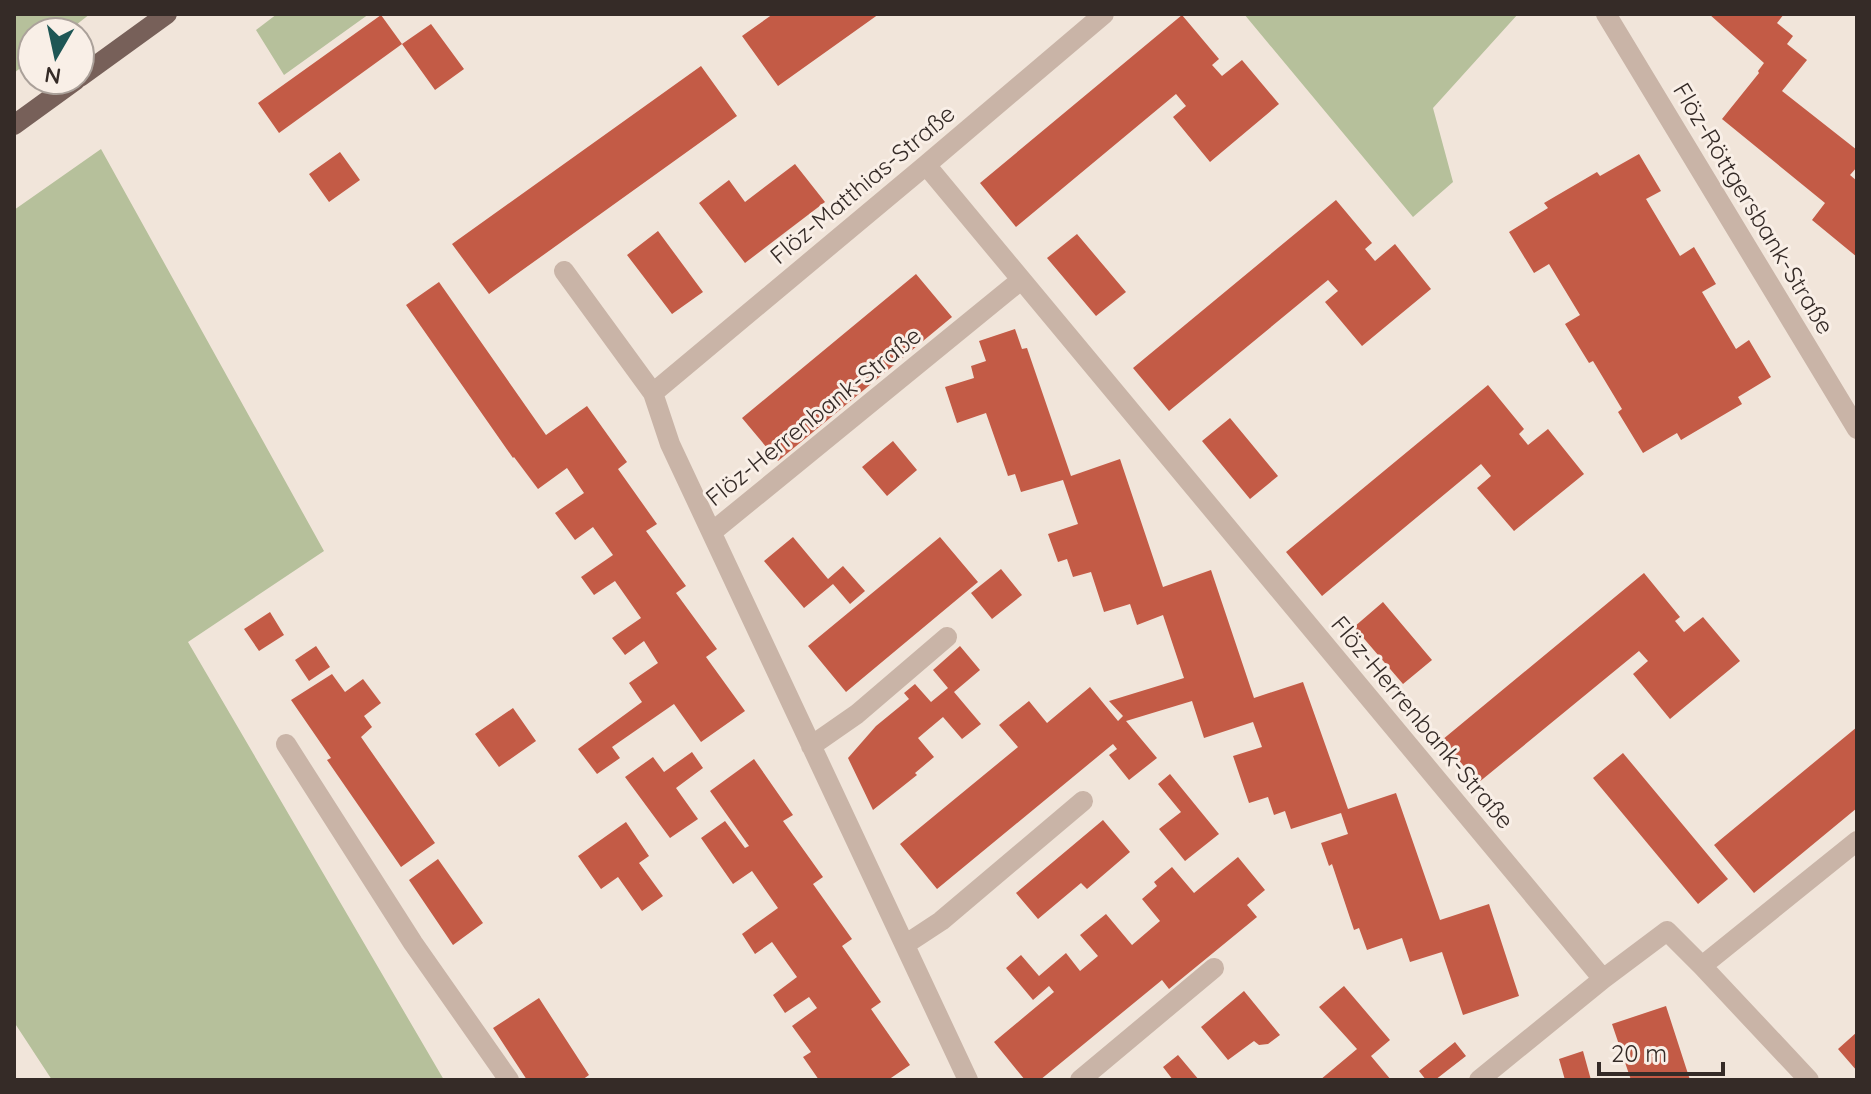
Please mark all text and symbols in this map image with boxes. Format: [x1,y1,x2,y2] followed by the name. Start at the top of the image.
[16,16,96,96] north arrow
[43,61,63,91] text: N
[1667,77,1841,339] street label: Flöz-Röttgersbank-Straße
[763,98,961,270] street label: Flöz-Matthias-Straße
[699,320,927,512] street label: Flöz-Herrenbank-Straße
[1325,609,1521,835] street label: Flöz-Herrenbank-Straße
[1599,1026,1723,1076] scale bar
[1611,1038,1667,1068] text: 20 m

